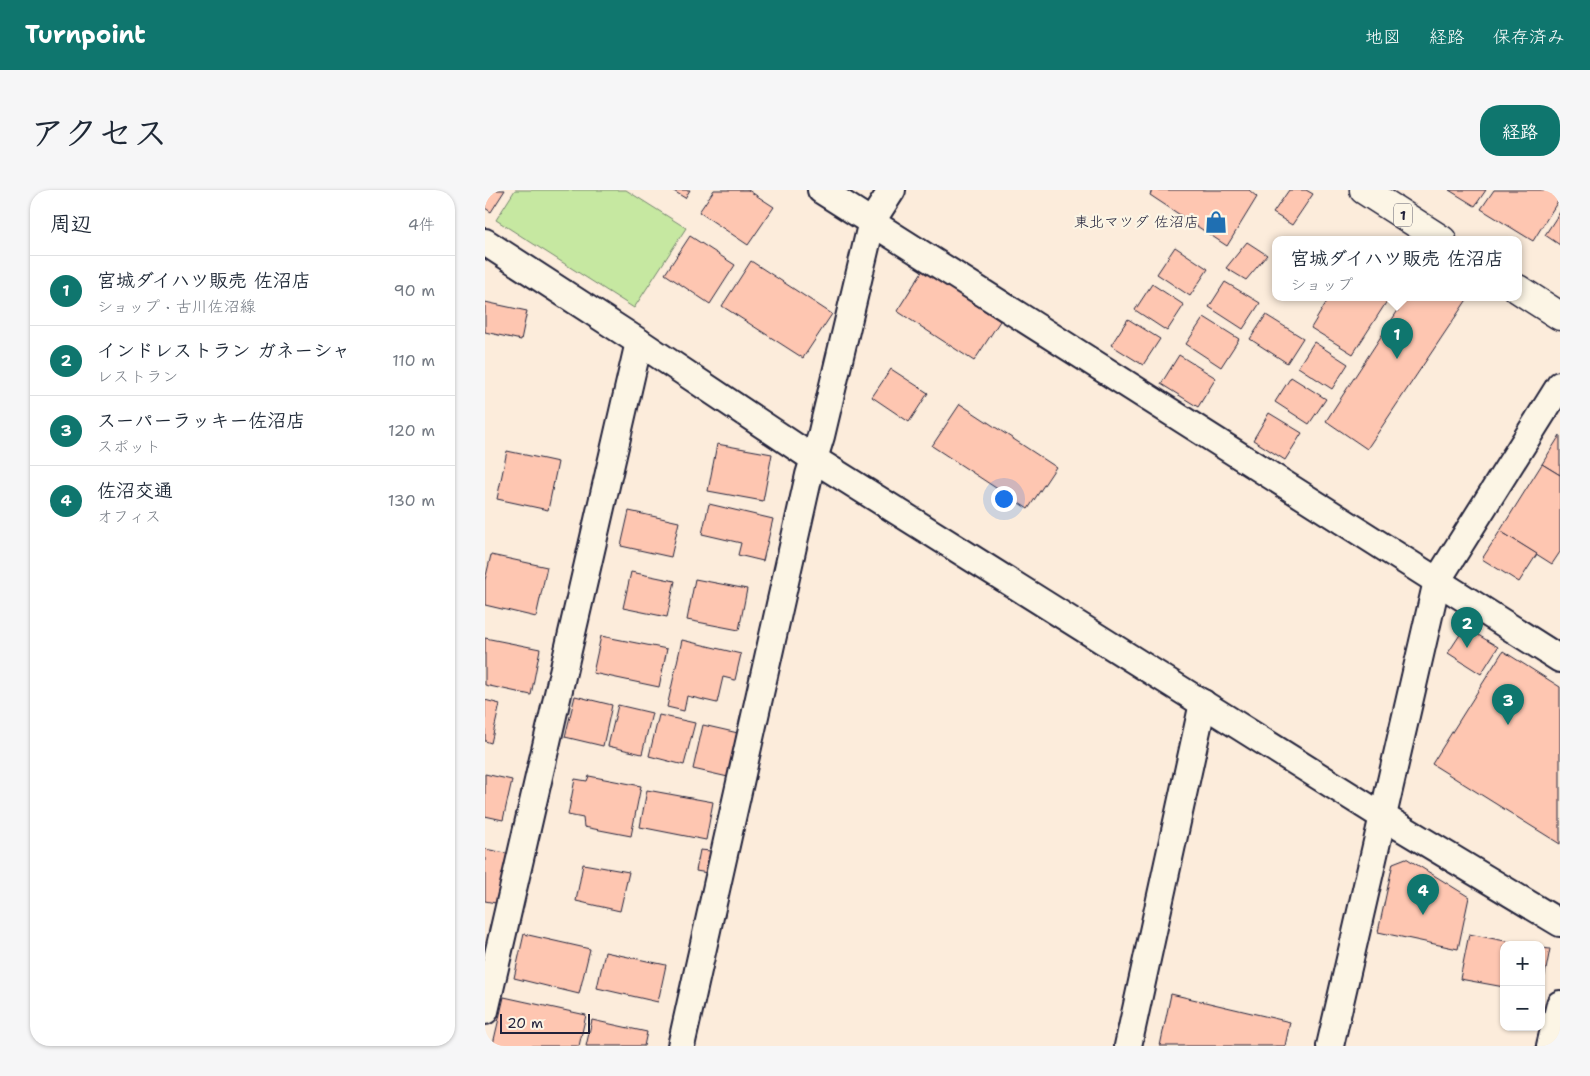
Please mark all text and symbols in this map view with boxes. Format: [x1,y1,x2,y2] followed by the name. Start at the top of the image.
[25,19,146,51] text: Turnpoint
[1365,25,1401,49] text: 地図
[1429,25,1465,49] text: 経路
[1493,25,1565,49] text: 保存済み
[1480,105,1560,156] button: 経路
[30,109,168,156] text: アクセス
[1394,204,1412,226] road number: 1
[1203,209,1229,235] shop icon: 東北マツダ 佐沼店
[50,210,92,238] text: 周辺
[1074,212,1199,232] place label: 東北マツダ 佐沼店
[408,214,435,235] text: 4件
[1272,236,1522,301] popup
[1290,246,1504,271] text: 宮城ダイハツ販売 佐沼店
[97,268,311,293] text: 宮城ダイハツ販売 佐沼店
[1290,274,1354,295] text: ショップ
[62,280,70,301] text: 1
[394,280,435,301] text: 90 m
[97,296,256,317] text: ショップ · 古川佐沼線
[1381,318,1413,359] pin: 1
[97,338,351,363] text: インドレストラン ガネーシャ
[60,350,72,371] text: 2
[392,350,435,371] text: 110 m
[97,366,178,387] text: レストラン
[97,408,305,433] text: スーパーラッキー佐沼店
[60,420,72,441] text: 3
[388,420,435,441] text: 120 m
[97,436,161,457] text: スポット
[97,478,173,503] text: 佐沼交通
[991,486,1017,512] your location
[60,490,72,511] text: 4
[388,490,435,511] text: 130 m
[97,506,161,527] text: オフィス
[1451,607,1483,648] pin: 2
[1492,684,1524,725] pin: 3
[1407,874,1439,915] pin: 4
[1500,941,1545,1031] map controls
[1500,941,1545,986] button: +
[1500,986,1545,1031] button: −
[500,1011,590,1034] scale bar
[507,1014,543,1032] text: 20 m

